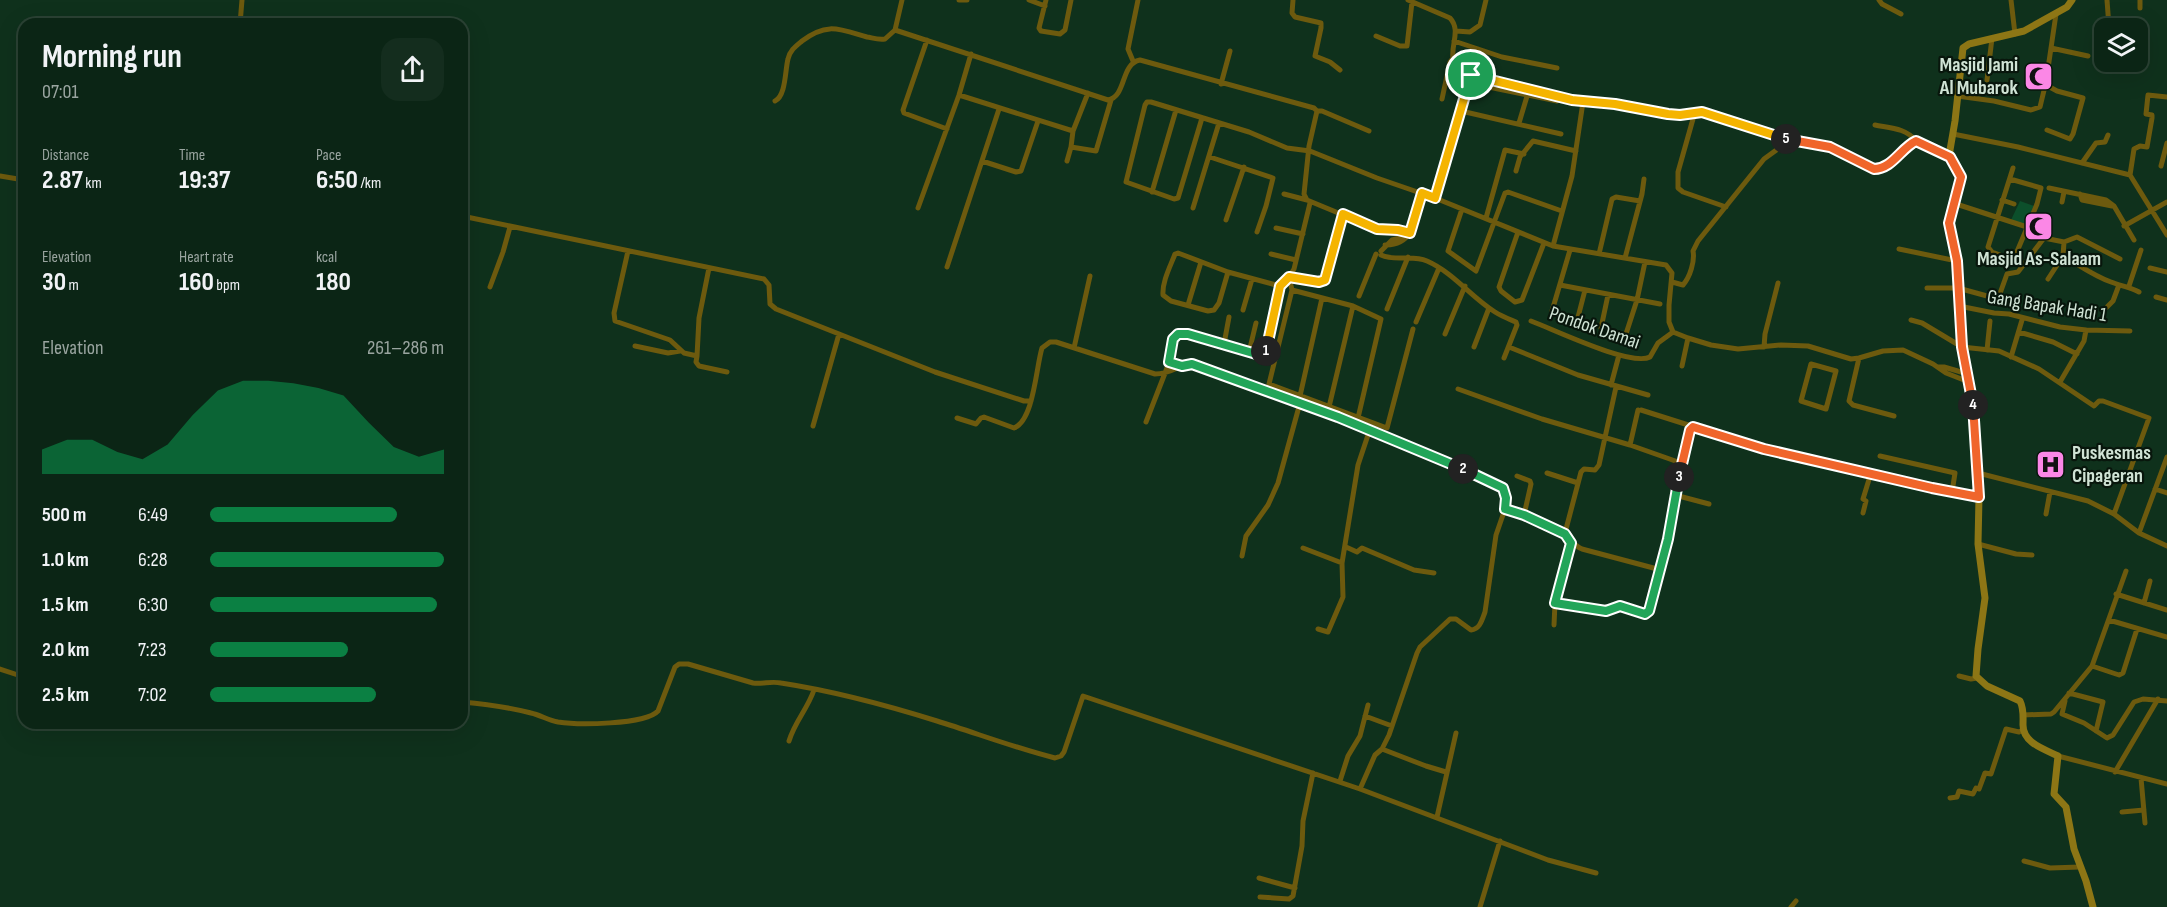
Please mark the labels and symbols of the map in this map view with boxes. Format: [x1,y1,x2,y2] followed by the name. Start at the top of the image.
[1445,49,1496,100] pin
[1939,53,2019,100] place label: Masjid Jami Al Mubarok
[2023,60,2055,92] mosque icon: Masjid Jami Al Mubarok
[1771,124,1801,154] pin: 5
[2023,211,2055,243] mosque icon: Masjid As-Salaam
[1977,247,2101,271] place label: Masjid As-Salaam
[1985,285,2108,327] street label: Gang Bapak Hadi 1
[1546,301,1643,355] street label: Pondok Damai
[1251,336,1281,366] pin: 1
[1958,390,1988,420] pin: 4
[2072,441,2151,488] place label: Puskesmas Cipageran
[2035,448,2067,480] hospital icon: Puskesmas Cipageran
[1448,454,1478,484] pin: 2
[1664,462,1694,492] pin: 3

